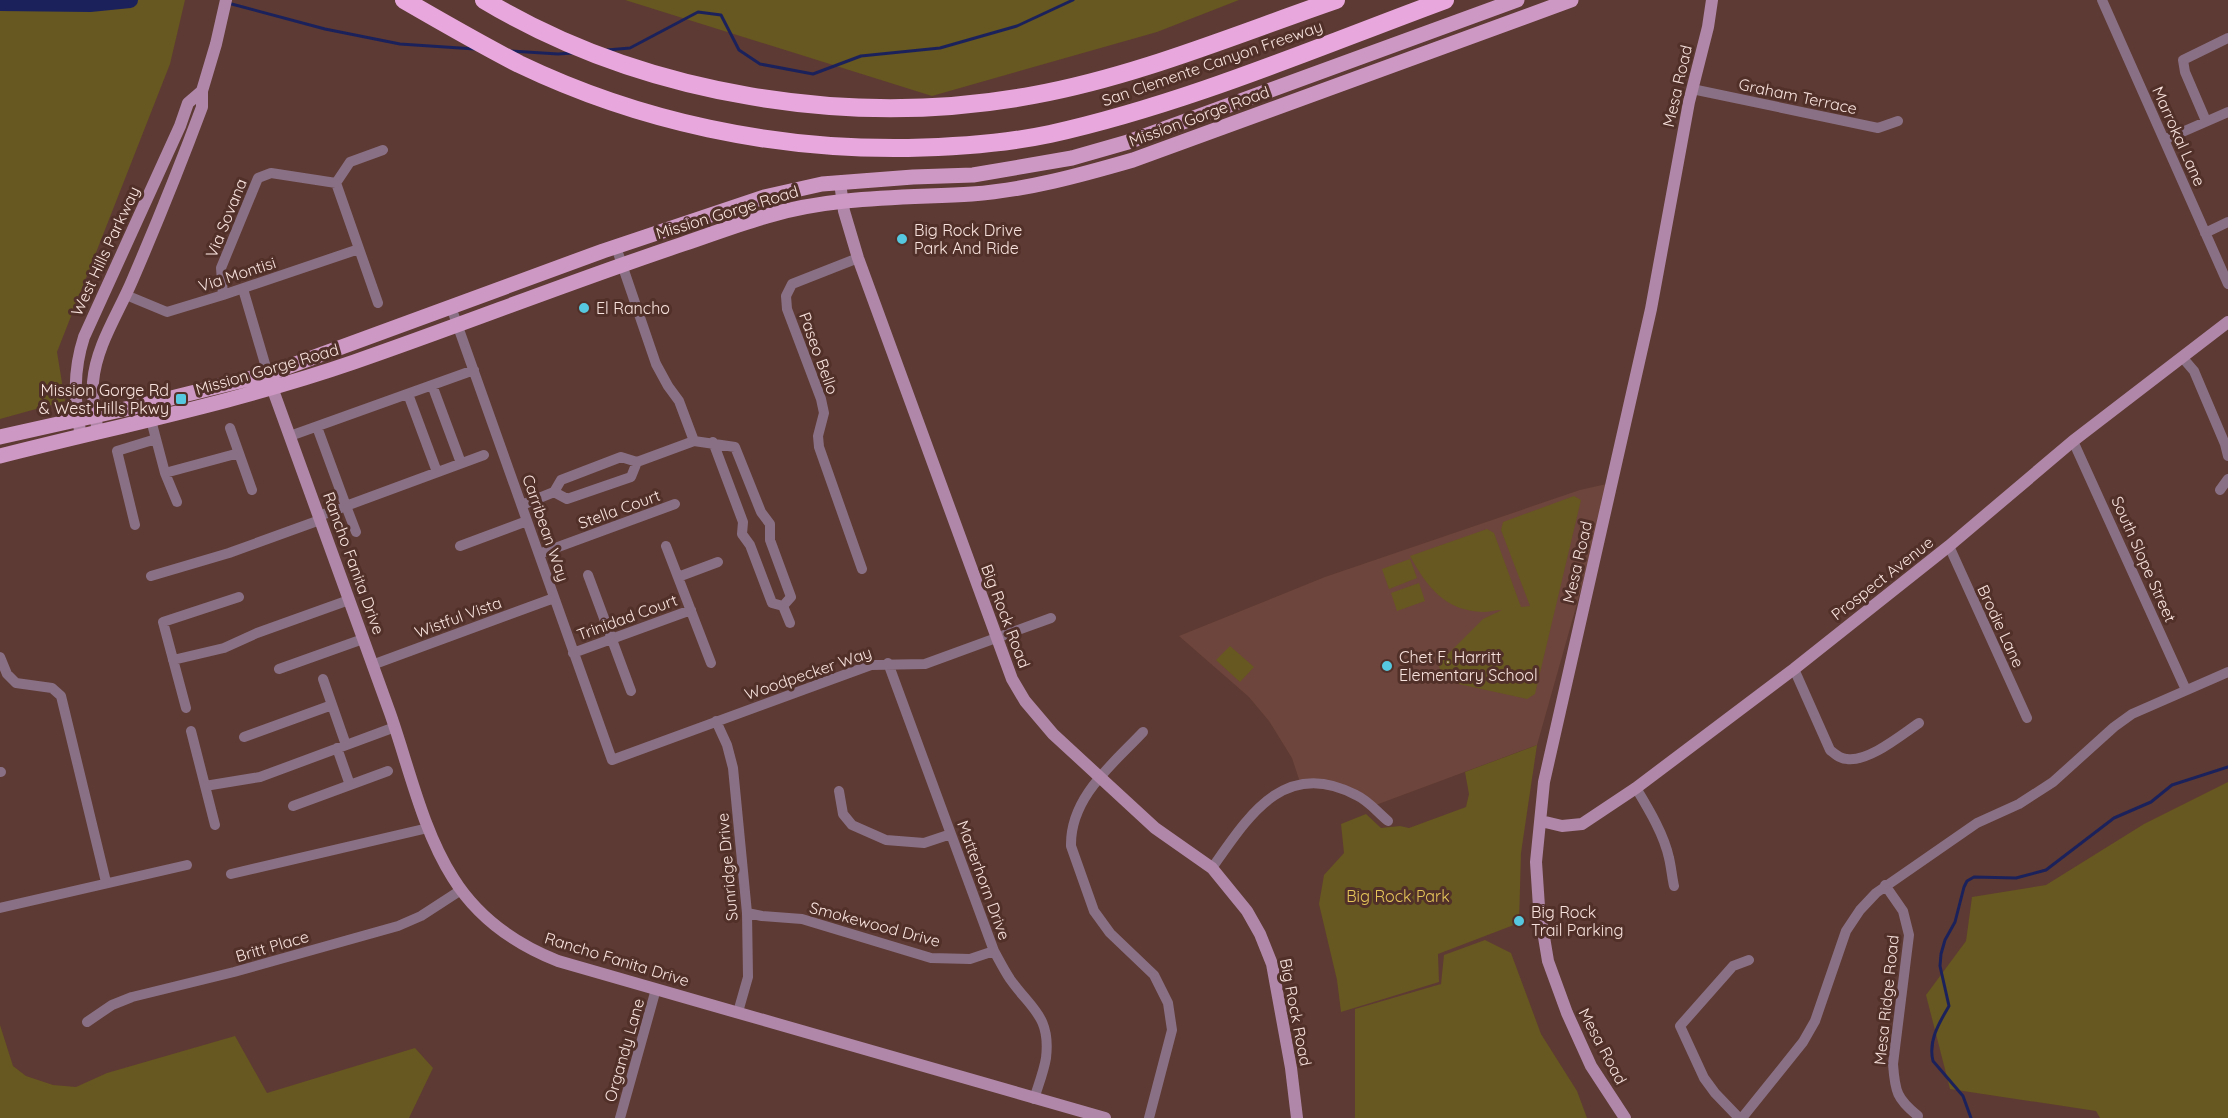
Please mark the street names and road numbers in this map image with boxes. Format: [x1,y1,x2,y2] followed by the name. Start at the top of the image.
[1099,16,1325,110] street label: San Clemente Canyon Freeway
[1658,43,1696,129] street label: Mesa Road
[1737,74,1859,118] street label: Graham Terrace
[1126,81,1272,151] street label: Mission Gorge Road
[2148,83,2210,189] street label: Marrokal Lane
[201,175,251,261] street label: Via Sovana
[653,181,801,243] street label: Mission Gorge Road
[66,183,144,319] street label: West Hills Parkway
[196,252,278,296] street label: Via Montisi
[795,309,843,397] street label: Paseo Bello
[193,339,341,399] street label: Mission Gorge Road
[518,472,574,584] street label: Carribean Way
[575,485,663,533] street label: Stella Court
[319,489,389,637] street label: Rancho Fanita Drive
[2107,493,2181,625] street label: South Slope Street
[1558,519,1596,605] street label: Mesa Road
[1827,532,1937,624] street label: Prospect Avenue
[977,561,1035,671] street label: Big Rock Road
[1973,581,2029,671] street label: Brodie Lane
[574,590,680,644] street label: Trinidad Court
[412,592,504,642] street label: Wistful Vista
[742,642,874,704] street label: Woodpecker Way
[712,812,742,922] street label: Sunridge Drive
[953,817,1015,943] street label: Matterhorn Drive
[807,897,943,951] street label: Smokewood Drive
[233,926,311,966] street label: Britt Place
[542,927,692,991] street label: Rancho Fanita Drive
[1869,934,1903,1066] street label: Mesa Ridge Road
[1276,956,1316,1068] street label: Big Rock Road
[600,996,648,1104] street label: Organdy Lane
[1575,1004,1631,1088] street label: Mesa Road

